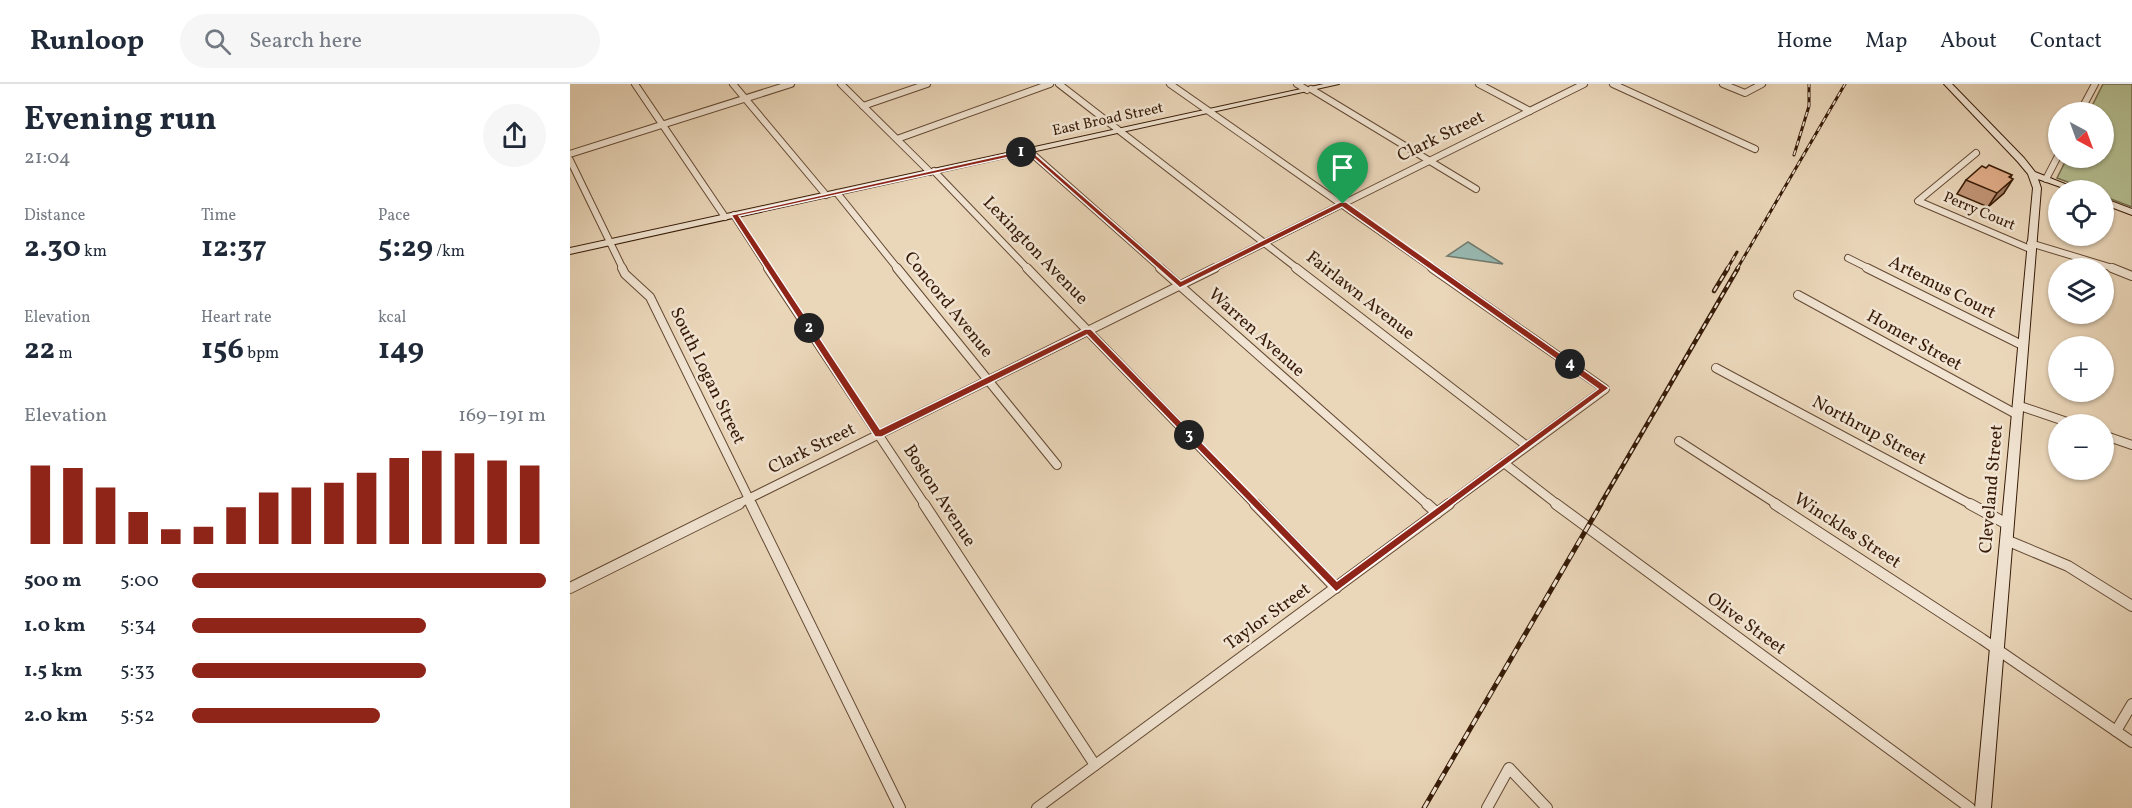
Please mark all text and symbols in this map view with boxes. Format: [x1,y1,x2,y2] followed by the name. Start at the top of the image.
[180,14,600,68] search box
[30,22,144,61] text: Runloop
[201,25,234,58] icon: search
[249,26,362,57] text: Search here
[1777,27,1832,56] text: Home
[1865,27,1907,56] text: Map
[1940,27,1997,56] text: About
[2030,27,2102,56] text: Contact
[24,98,217,144] text: Evening run
[1051,98,1165,142] street label: East Broad Street
[2048,102,2114,168] north arrow
[2048,102,2114,480] map controls
[483,104,546,167] button: share
[1393,105,1489,169] street label: Clark Street
[1006,137,1036,167] pin: 1
[1018,141,1024,163] text: 1
[1317,142,1368,204] pin
[24,144,71,172] text: 21:04
[1326,151,1359,184] icon: arrive
[2048,180,2114,246] button: locate
[1940,187,2018,237] street label: Perry Court
[977,191,1093,311] street label: Lexington Avenue
[24,205,85,227] text: Distance
[201,205,236,227] text: Time
[378,205,410,227] text: Pace
[24,227,81,269] text: 2.30
[201,227,267,269] text: 12:37
[378,227,433,269] text: 5:29
[81,241,107,263] text: km
[433,241,465,263] text: /km
[1300,245,1420,347] street label: Fairlawn Avenue
[897,247,999,363] street label: Concord Avenue
[1884,250,2000,326] street label: Artemus Court
[2048,258,2114,324] button: layers
[1202,283,1310,383] street label: Warren Avenue
[663,303,751,449] street label: South Logan Street
[1862,304,1966,378] street label: Homer Street
[24,307,91,329] text: Elevation
[201,307,272,329] text: Heart rate
[378,307,406,329] text: kcal
[794,313,824,343] pin: 2
[805,317,813,339] text: 2
[24,329,55,371] text: 22
[201,329,244,371] text: 156
[378,329,424,371] text: 149
[2048,336,2114,402] button: +
[55,343,73,365] text: m
[244,343,279,365] text: bpm
[1555,349,1585,379] pin: 4
[1565,353,1575,375] text: 4
[1807,390,1931,472] street label: Northrup Street
[24,402,107,430] text: Elevation
[458,402,546,430] text: 169–191 m
[2048,414,2114,480] button: −
[764,417,860,481] street label: Clark Street
[1174,420,1204,450] pin: 3
[1974,423,2010,555] street label: Cleveland Street
[1185,424,1193,446] text: 3
[897,440,981,552] street label: Boston Avenue
[1788,487,1906,575] street label: Winckles Street
[24,567,82,595] text: 500 m
[120,567,159,595] text: 5:00
[1220,577,1316,657] street label: Taylor Street
[1701,587,1791,661] street label: Olive Street
[24,612,86,640] text: 1.0 km
[120,612,157,640] text: 5:34
[24,657,83,685] text: 1.5 km
[120,657,155,685] text: 5:33
[24,702,88,730] text: 2.0 km
[120,702,155,730] text: 5:52

